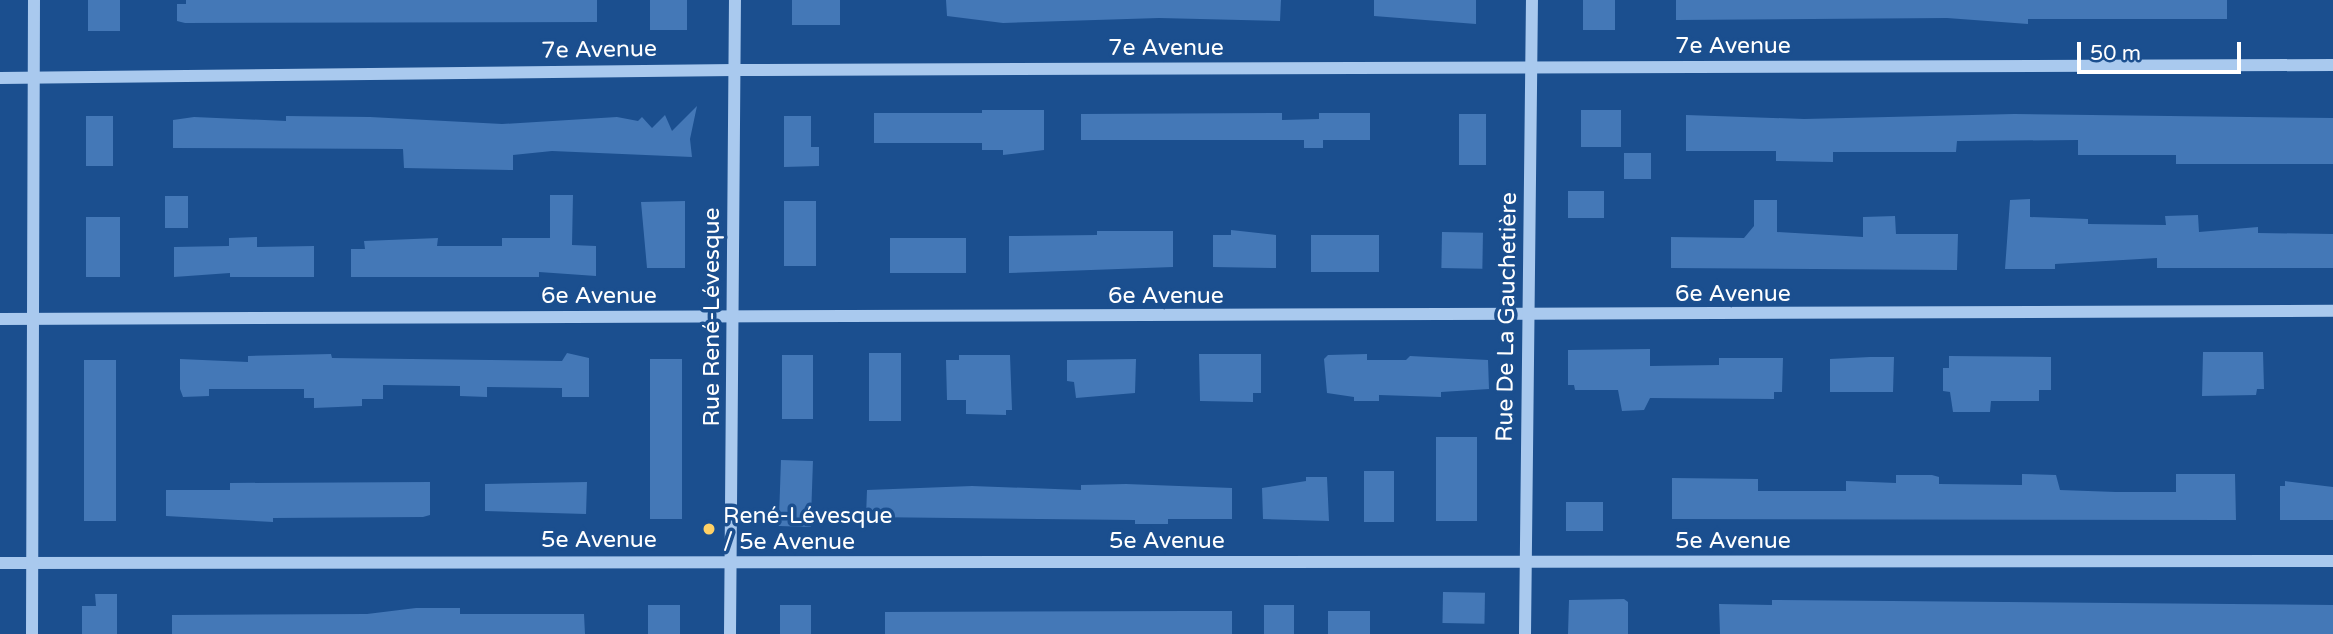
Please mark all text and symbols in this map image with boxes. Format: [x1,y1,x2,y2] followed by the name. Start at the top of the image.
[2081,28,2246,72] scale bar
[1675,32,1791,60] street label: 7e Avenue
[1108,34,1224,62] street label: 7e Avenue
[541,35,657,65] street label: 7e Avenue
[2090,41,2141,66] text: 50 m
[1491,192,1523,442] street label: Rue De La Gauchetière
[698,208,726,426] street label: Rue René-Lévesque
[1675,280,1791,308] street label: 6e Avenue
[541,282,657,310] street label: 6e Avenue
[1108,282,1224,310] street label: 6e Avenue
[723,502,893,556] place label: René-Lévesque / 5e Avenue
[701,521,717,537] marker: René-Lévesque / 5e Avenue
[541,526,657,554] street label: 5e Avenue
[1109,527,1225,555] street label: 5e Avenue
[1675,527,1791,555] street label: 5e Avenue

